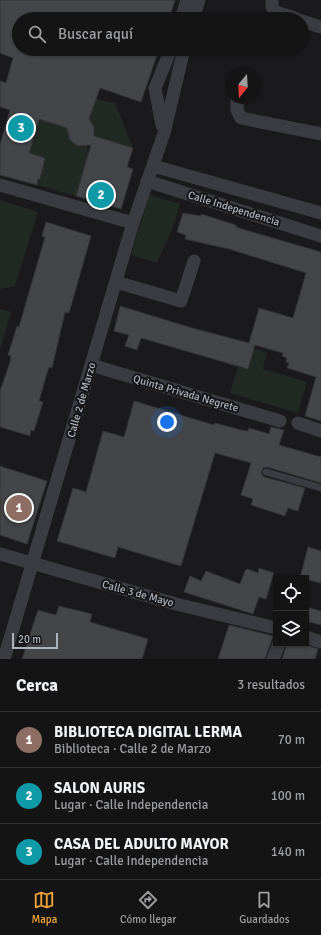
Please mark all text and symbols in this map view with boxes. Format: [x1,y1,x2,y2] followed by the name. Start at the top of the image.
[12,12,309,56] search box
[26,23,48,45] icon: search
[58,25,133,43] text: Buscar aquí
[225,68,261,104] north arrow
[8,113,34,143] pin: 3
[88,180,114,210] pin: 2
[186,188,282,229] street label: Calle Independencia
[65,361,98,439] street label: Calle 2 de Marzo
[132,372,240,415] street label: Quinta Privada Negrete
[157,412,177,432] your location
[6,493,32,523] pin: 1
[273,575,309,647] map controls
[273,575,309,611] button: locate
[101,578,175,609] street label: Calle 3 de Mayo
[273,611,309,647] button: layers
[12,631,58,650] scale bar
[18,633,41,646] text: 20 m
[16,675,58,696] text: Cerca
[237,677,305,693] text: 3 resultados
[54,723,242,741] text: BIBLIOTECA DIGITAL LERMA
[25,732,33,748] text: 1
[278,732,305,748] text: 70 m
[54,741,211,757] text: Biblioteca · Calle 2 de Marzo
[54,779,145,797] text: SALON AURIS
[25,788,33,804] text: 2
[271,788,305,804] text: 100 m
[54,797,208,813] text: Lugar · Calle Independencia
[54,835,229,853] text: CASA DEL ADULTO MAYOR
[25,844,33,860] text: 3
[271,844,305,860] text: 140 m
[54,853,208,869] text: Lugar · Calle Independencia
[31,889,57,926] tab: Mapa
[120,889,176,926] tab: Cómo llegar
[239,889,290,926] tab: Guardados

